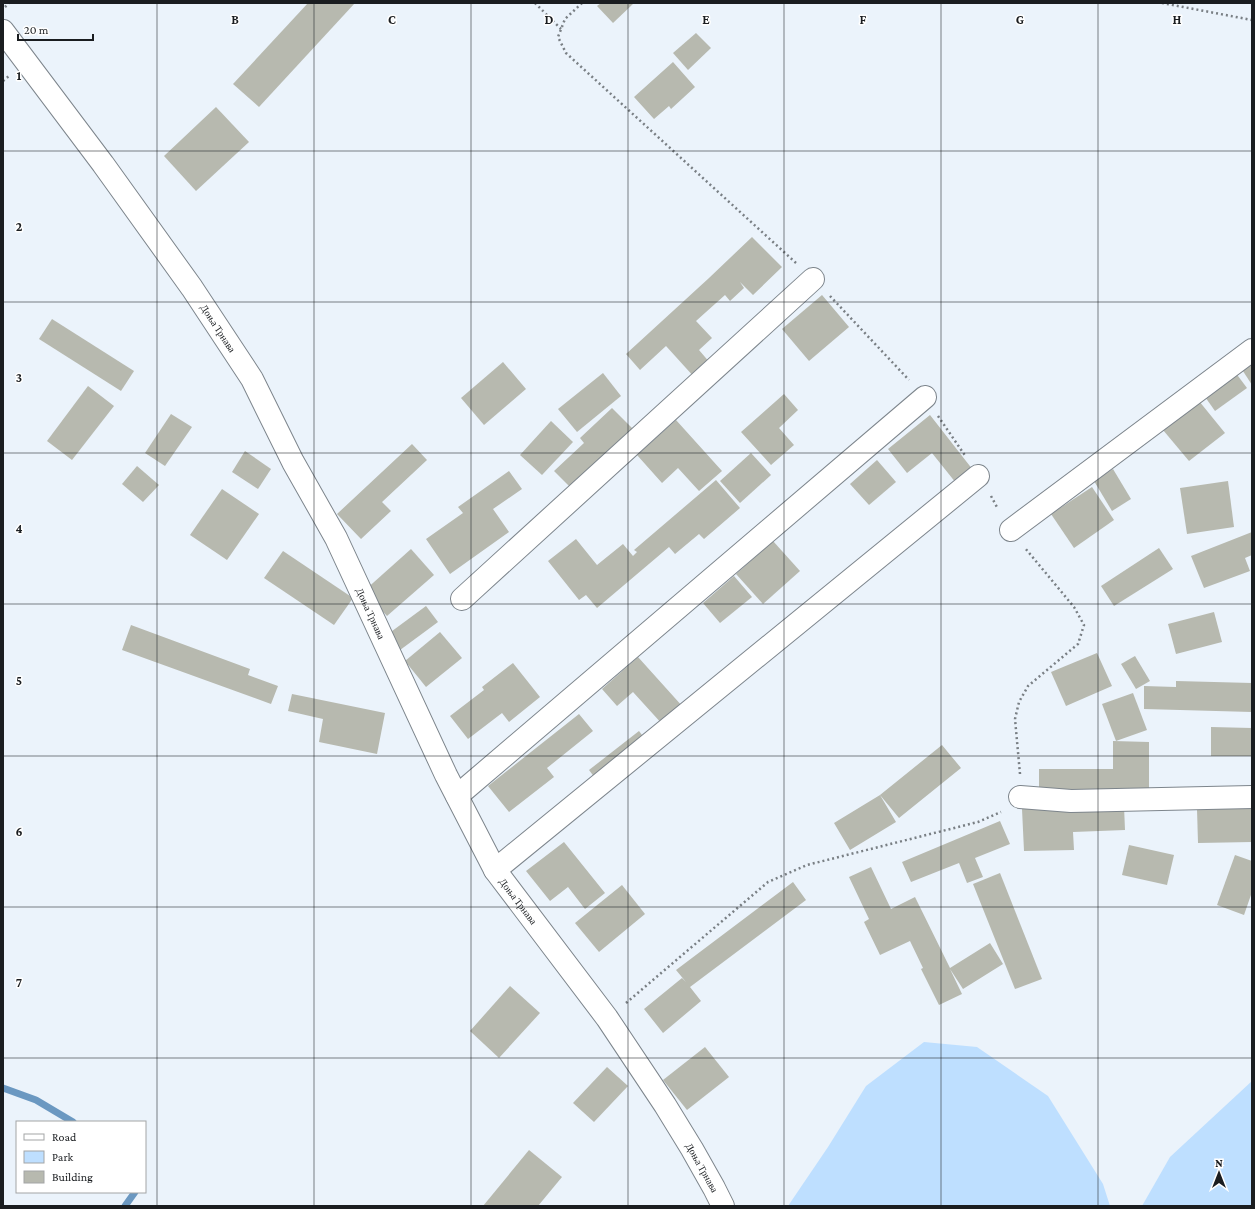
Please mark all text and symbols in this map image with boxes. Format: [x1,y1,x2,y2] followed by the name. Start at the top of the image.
[231,12,239,27] text: B
[388,12,396,27] text: C
[545,12,554,27] text: D
[702,12,710,27] text: E
[860,12,867,27] text: F
[1016,12,1024,27] text: G
[1173,12,1182,27] text: H
[18,16,93,42] scale bar
[24,23,49,37] text: 20 m
[17,68,22,83] text: 1
[16,219,23,234] text: 2
[198,302,238,355] street label: Доња Трнава
[16,370,22,385] text: 3
[15,521,23,536] text: 4
[354,586,387,641] street label: Доња Трнава
[16,673,22,688] text: 5
[15,824,23,839] text: 6
[497,876,539,927] street label: Доња Трнава
[16,975,22,990] text: 7
[16,1121,146,1193] legend
[52,1130,77,1144] text: Road
[684,1141,720,1195] street label: Доња Трнава
[52,1150,74,1164] text: Park
[1199,1153,1239,1193] north arrow
[1215,1157,1223,1169] text: N
[52,1170,93,1184] text: Building

